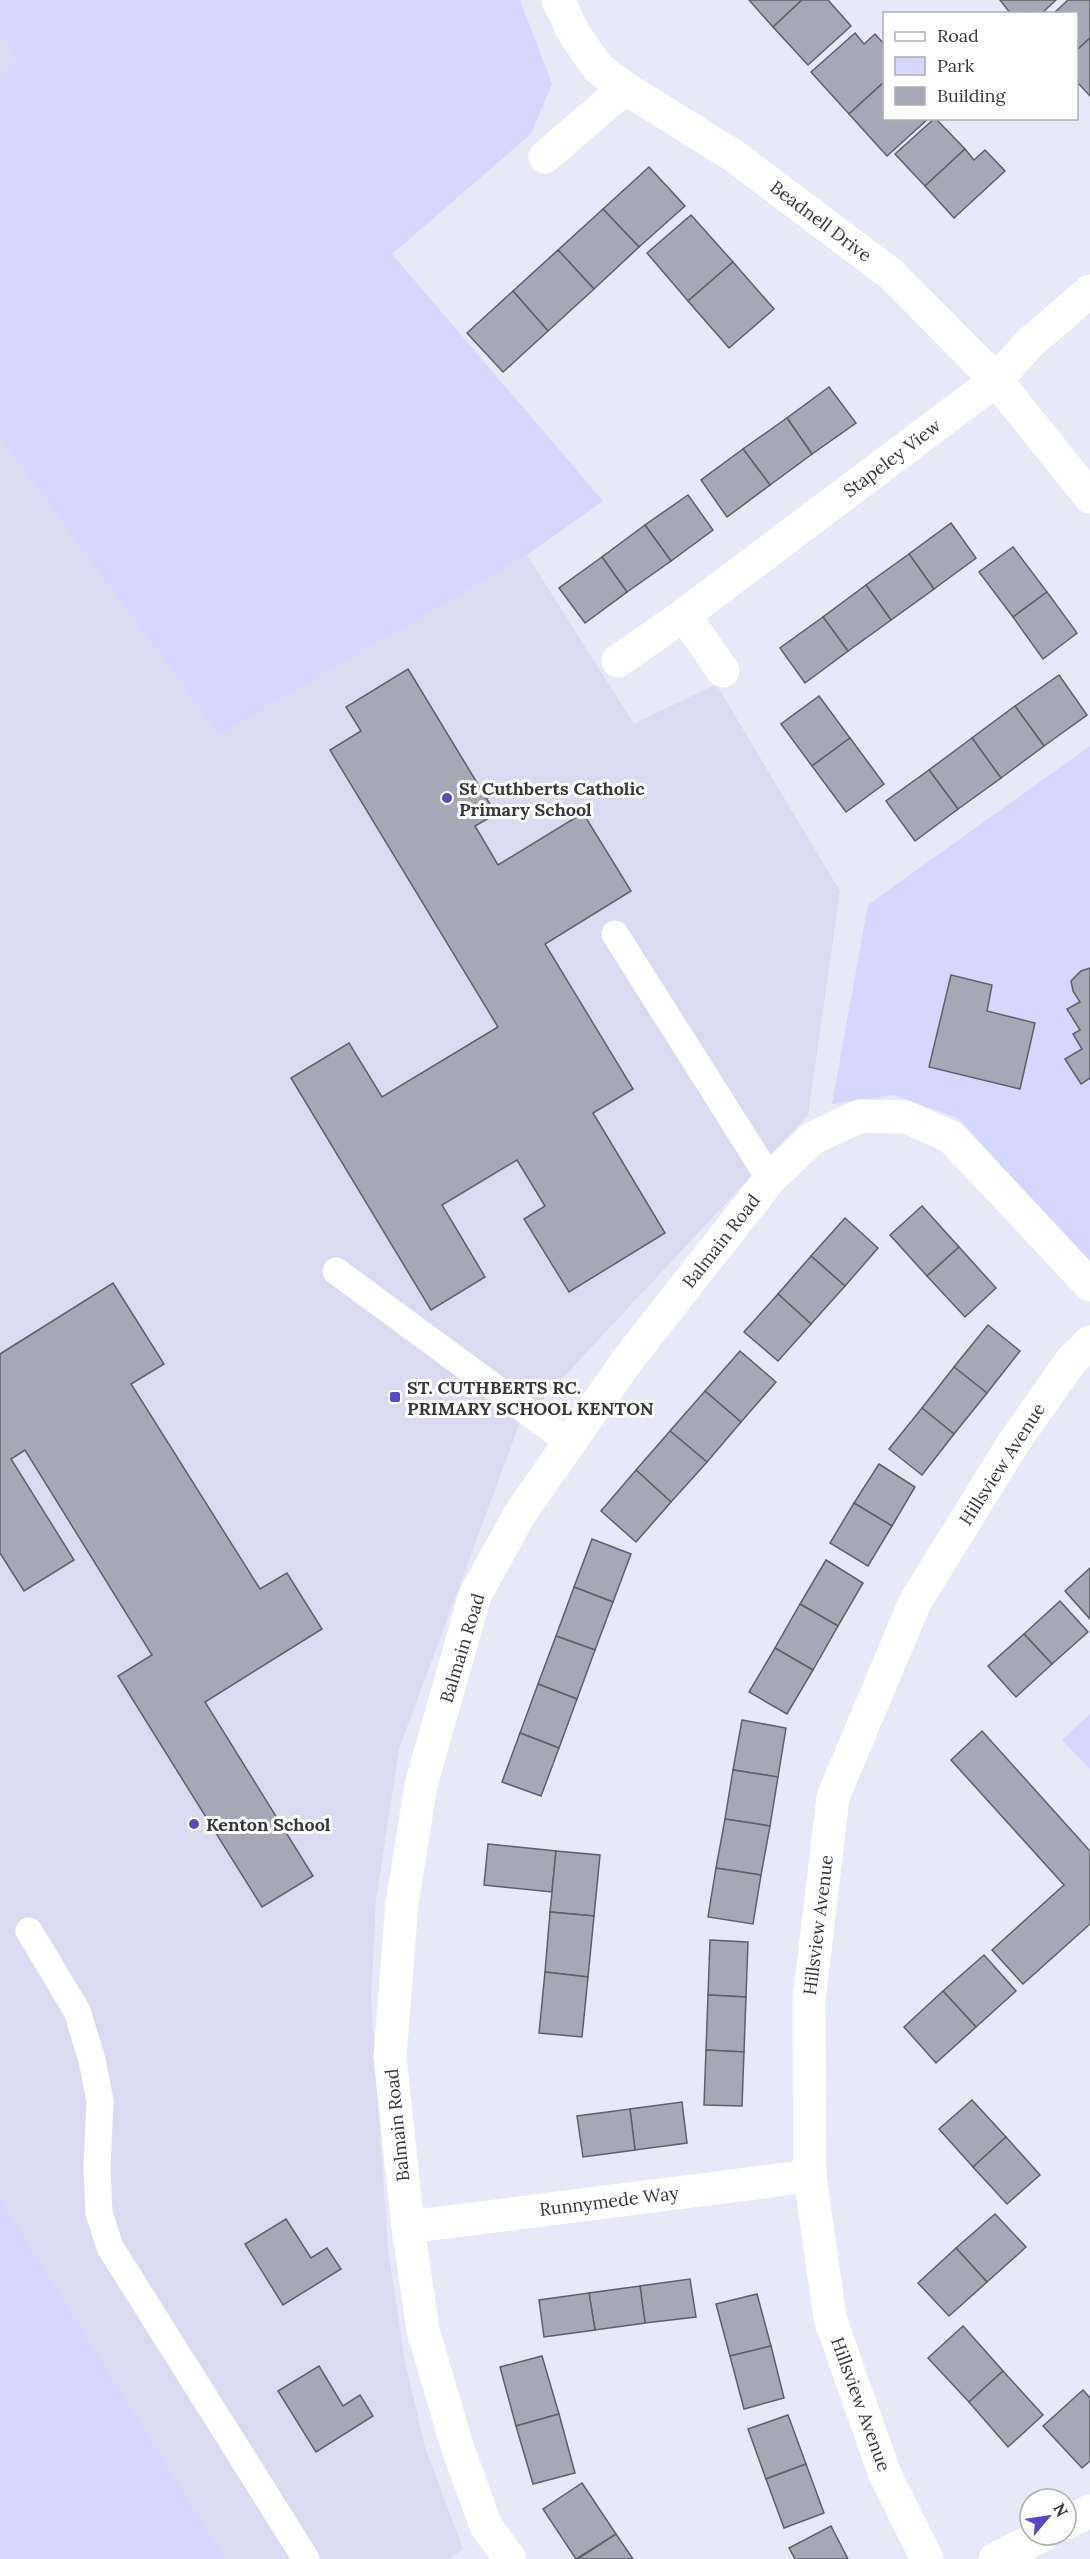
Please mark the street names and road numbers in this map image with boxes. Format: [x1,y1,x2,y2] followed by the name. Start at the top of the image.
[766,175,877,267] street label: Beadnell Drive
[839,413,946,502] street label: Stapeley View
[677,1189,765,1293] street label: Balmain Road
[954,1398,1050,1529] street label: Hillsview Avenue
[434,1590,490,1706] street label: Balmain Road
[798,1853,838,1996] street label: Hillsview Avenue
[380,2067,414,2183] street label: Balmain Road
[538,2181,680,2221] street label: Runnymede Way
[826,2334,896,2474] street label: Hillsview Avenue

